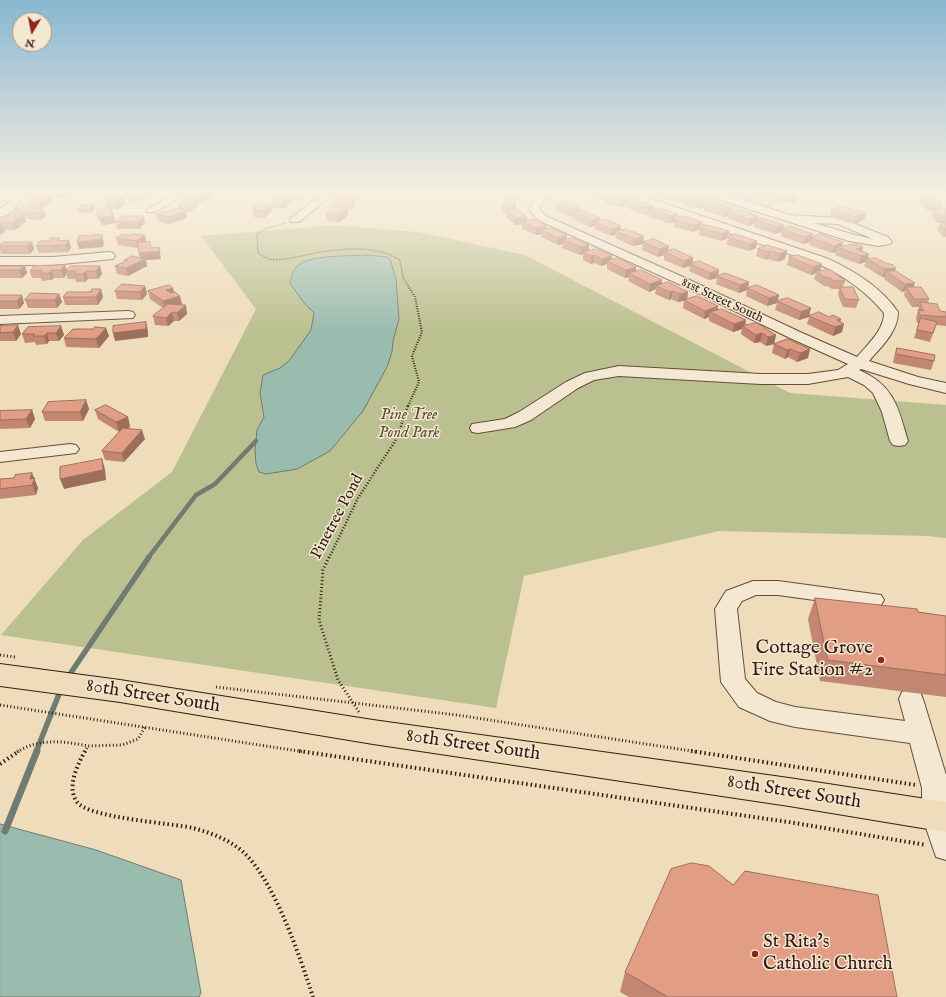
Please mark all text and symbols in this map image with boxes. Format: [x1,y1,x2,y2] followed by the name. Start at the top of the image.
[12,12,52,52] north arrow
[24,35,36,51] text: N
[679,275,765,327] street label: 81st Street South
[379,406,439,444] park label: Pine Tree Pond Park
[308,471,368,563] street label: Pinetree Pond
[751,638,873,682] place label: Cottage Grove Fire Station #2
[876,655,886,665] marker: Cottage Grove Fire Station #2
[84,675,222,719] street label: 80th Street South
[404,725,542,767] street label: 80th Street South
[725,771,863,815] street label: 80th Street South
[763,932,893,976] place label: St Rita's Catholic Church
[750,949,760,959] marker: St Rita's Catholic Church

